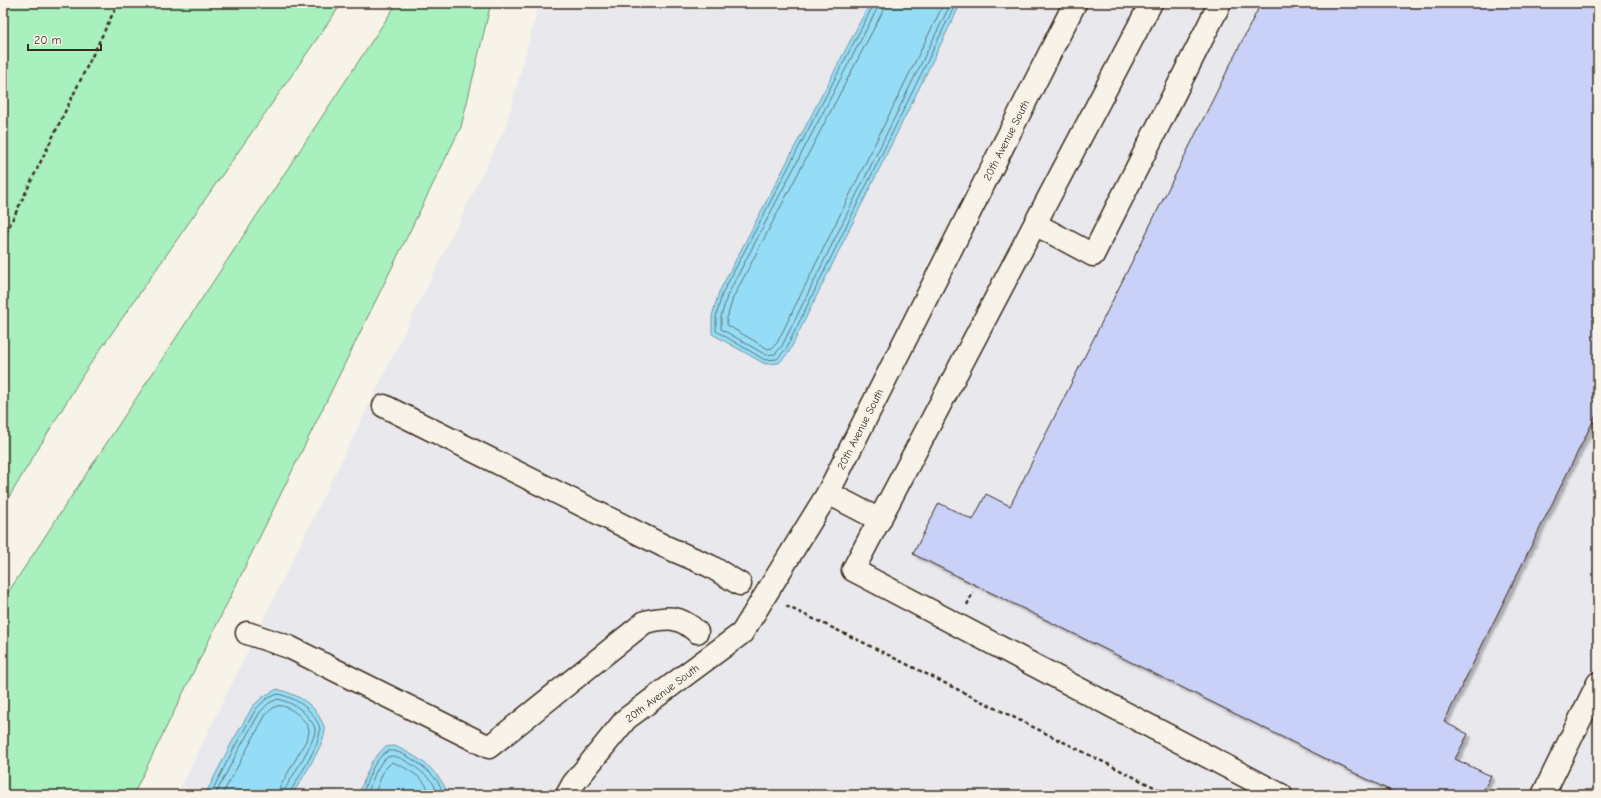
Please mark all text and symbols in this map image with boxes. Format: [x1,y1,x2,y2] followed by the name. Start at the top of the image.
[28,26,101,52] scale bar
[34,33,62,47] text: 20 m
[980,98,1032,183] street label: 20th Avenue South
[834,387,886,472] street label: 20th Avenue South
[623,661,702,725] street label: 20th Avenue South

